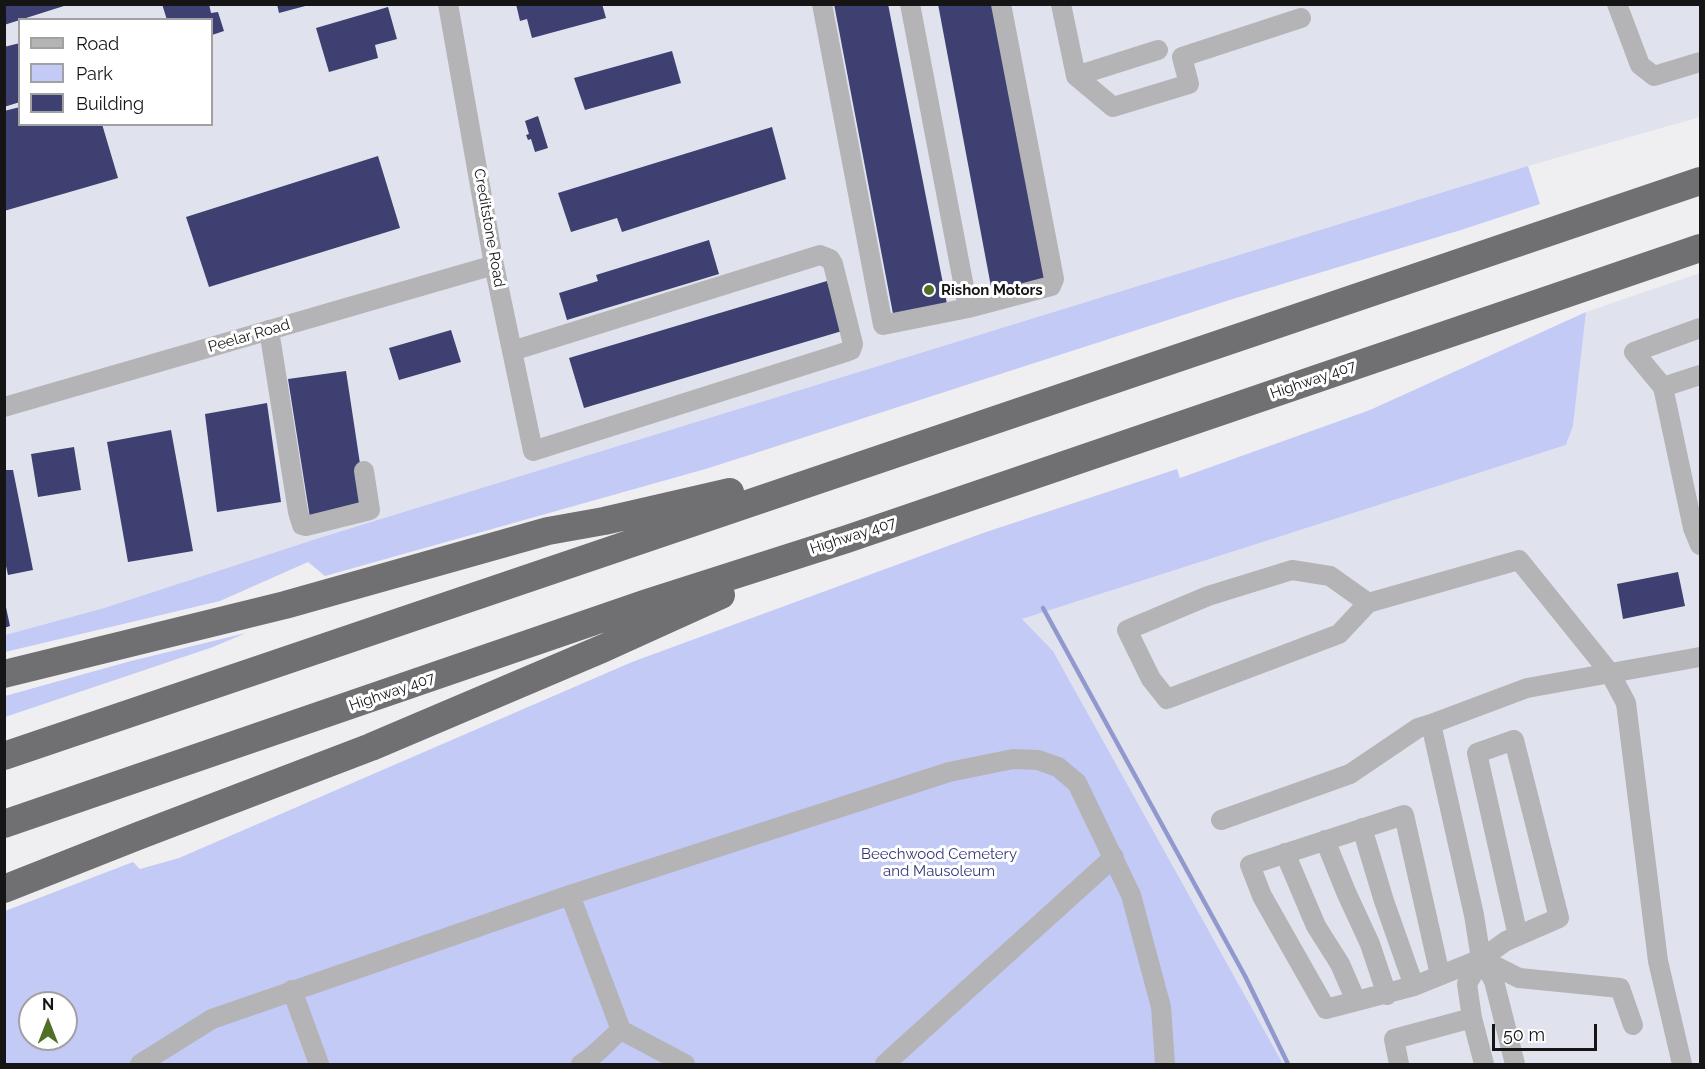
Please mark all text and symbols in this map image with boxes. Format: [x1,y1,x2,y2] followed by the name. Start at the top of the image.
[18,18,213,126] legend
[76,33,119,54] text: Road
[76,63,113,84] text: Park
[76,93,144,114] text: Building
[470,167,508,289] street label: Creditstone Road
[941,281,1043,299] place label: Rishon Motors
[922,283,936,297] marker: Rishon Motors
[206,316,292,356] street label: Peelar Road
[1268,357,1358,403] street label: Highway 407
[808,514,898,558] street label: Highway 407
[347,669,437,715] street label: Highway 407
[861,845,1017,880] park label: Beechwood Cemetery and Mausoleum
[18,991,78,1051] north arrow
[42,995,54,1014] text: N
[1495,1012,1600,1050] scale bar
[1503,1024,1545,1045] text: 50 m

